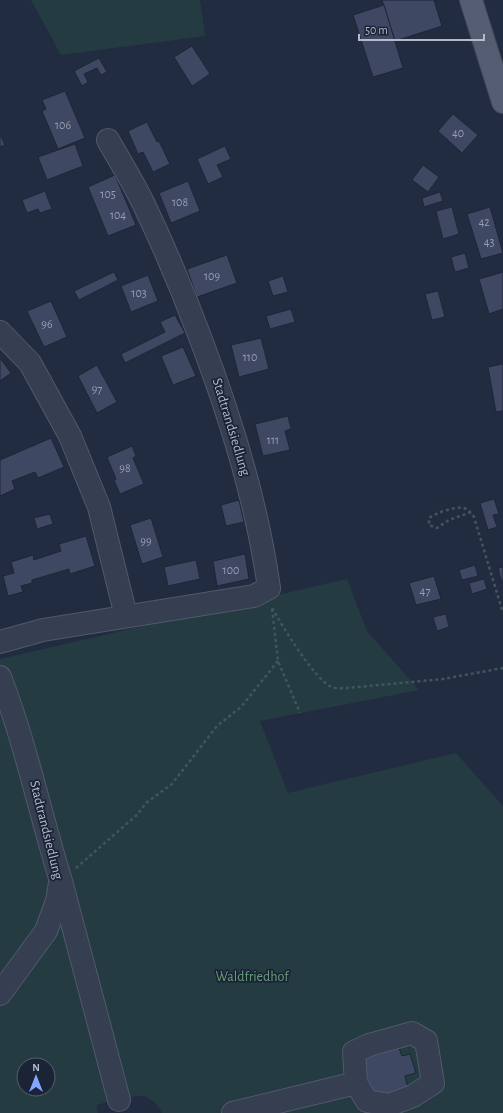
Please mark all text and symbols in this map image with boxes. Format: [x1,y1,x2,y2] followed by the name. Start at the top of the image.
[359,16,484,42] scale bar
[365,24,388,36] text: 50 m
[55,119,71,131] house number: 106
[452,127,464,139] house number: 40
[100,188,116,200] house number: 105
[172,196,188,208] house number: 108
[110,209,126,221] house number: 104
[478,216,490,228] house number: 42
[484,236,494,248] house number: 43
[204,270,220,282] house number: 109
[131,287,147,299] house number: 103
[41,318,53,330] house number: 96
[243,351,257,363] house number: 110
[210,377,253,478] street label: Stadtrandsiedlung
[92,383,102,395] house number: 97
[267,434,279,446] house number: 111
[119,462,131,474] house number: 98
[140,535,152,547] house number: 99
[223,564,239,576] house number: 100
[420,585,430,597] house number: 47
[27,779,65,881] street label: Stadtrandsiedlung
[216,970,289,984] park label: Waldfriedhof
[16,1057,56,1097] north arrow
[32,1062,40,1073] text: N

